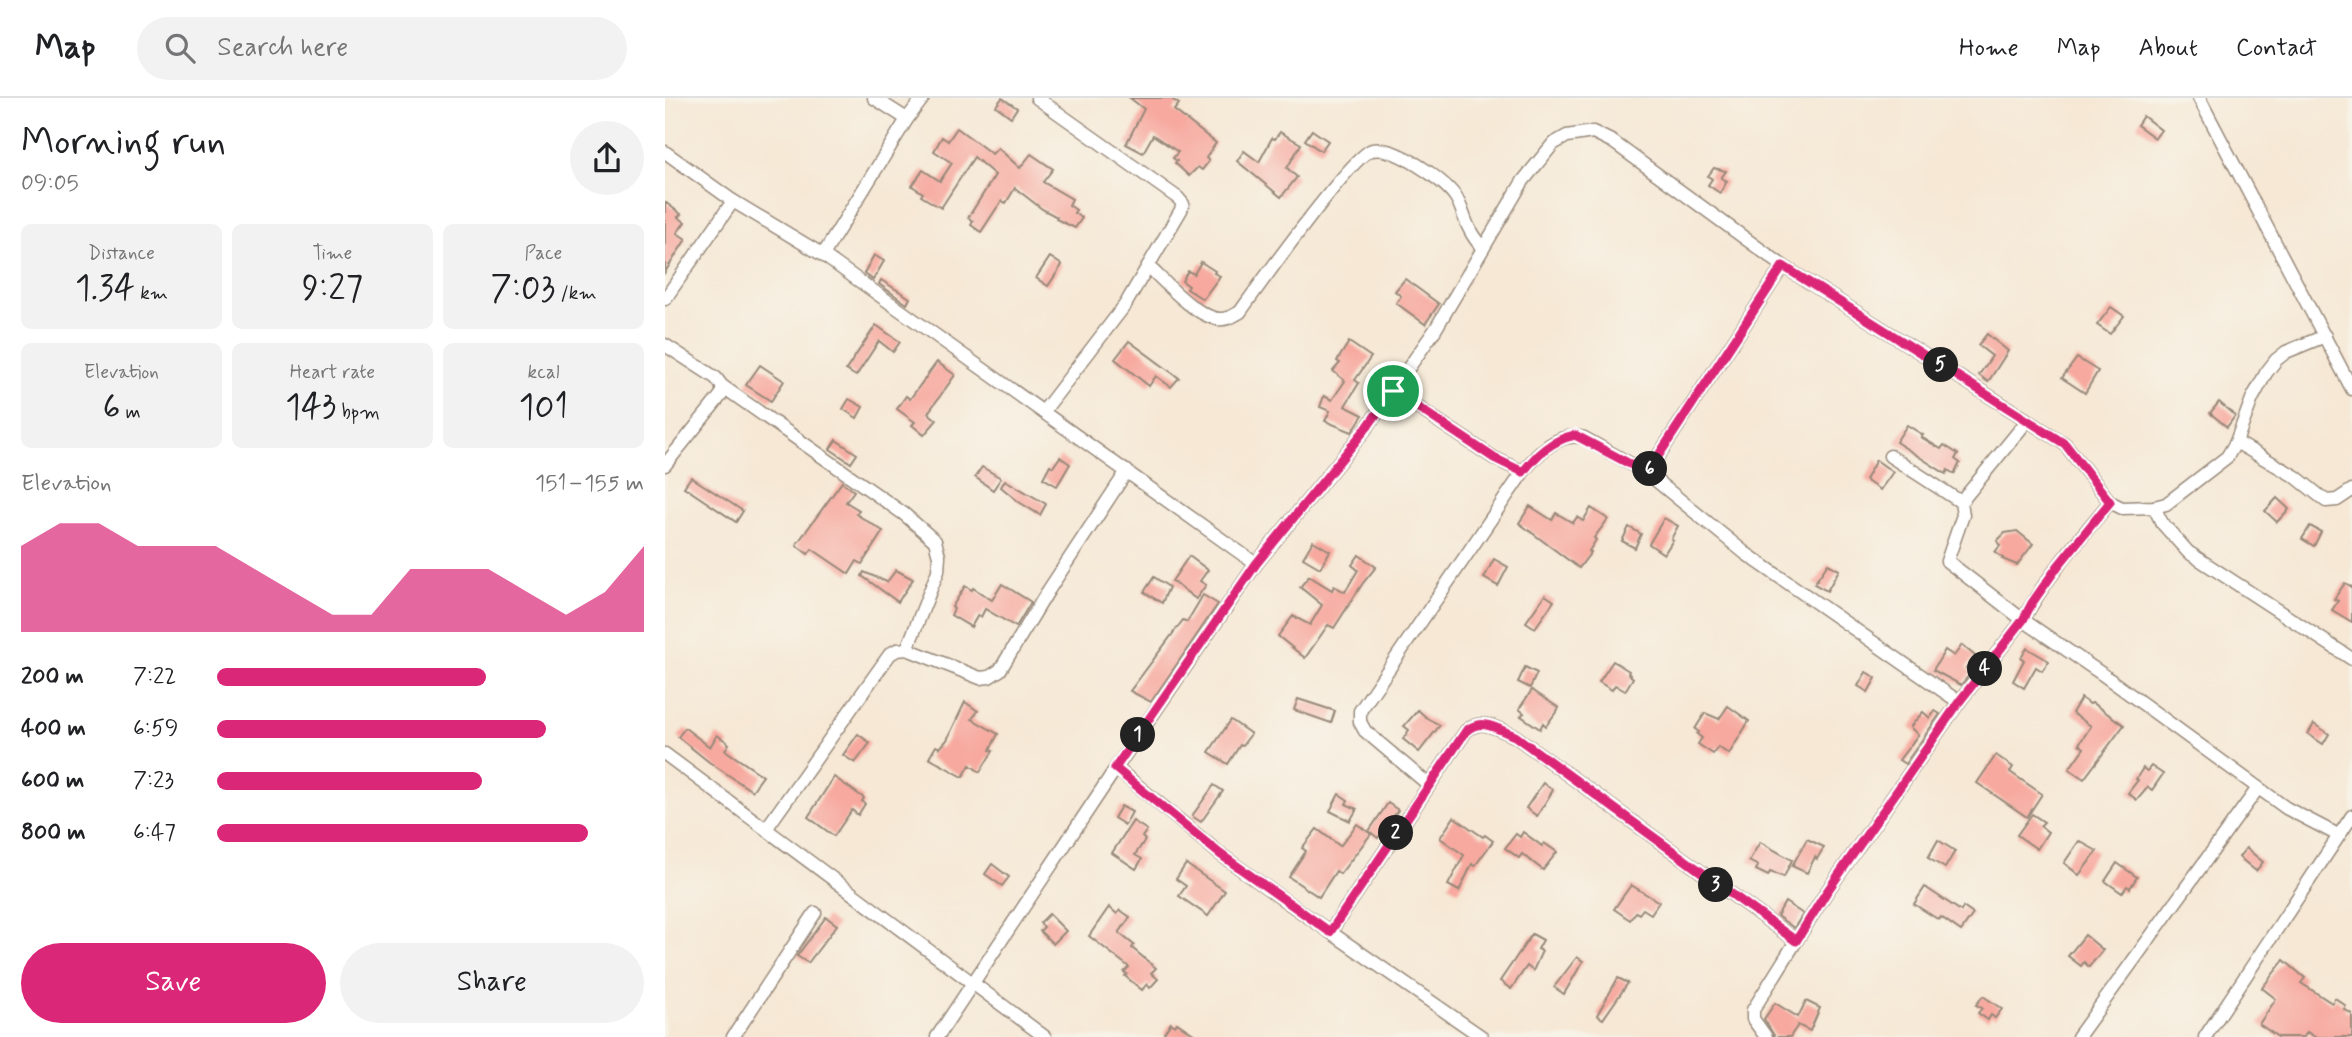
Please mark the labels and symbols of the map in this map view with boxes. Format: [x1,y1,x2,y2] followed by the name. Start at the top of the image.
[1923,348,1959,382] pin: 5
[1363,361,1423,421] pin
[1633,452,1667,486] pin: 6
[1967,652,2003,686] pin: 4
[1121,718,1155,752] pin: 1
[1379,816,1413,850] pin: 2
[1699,868,1733,902] pin: 3

